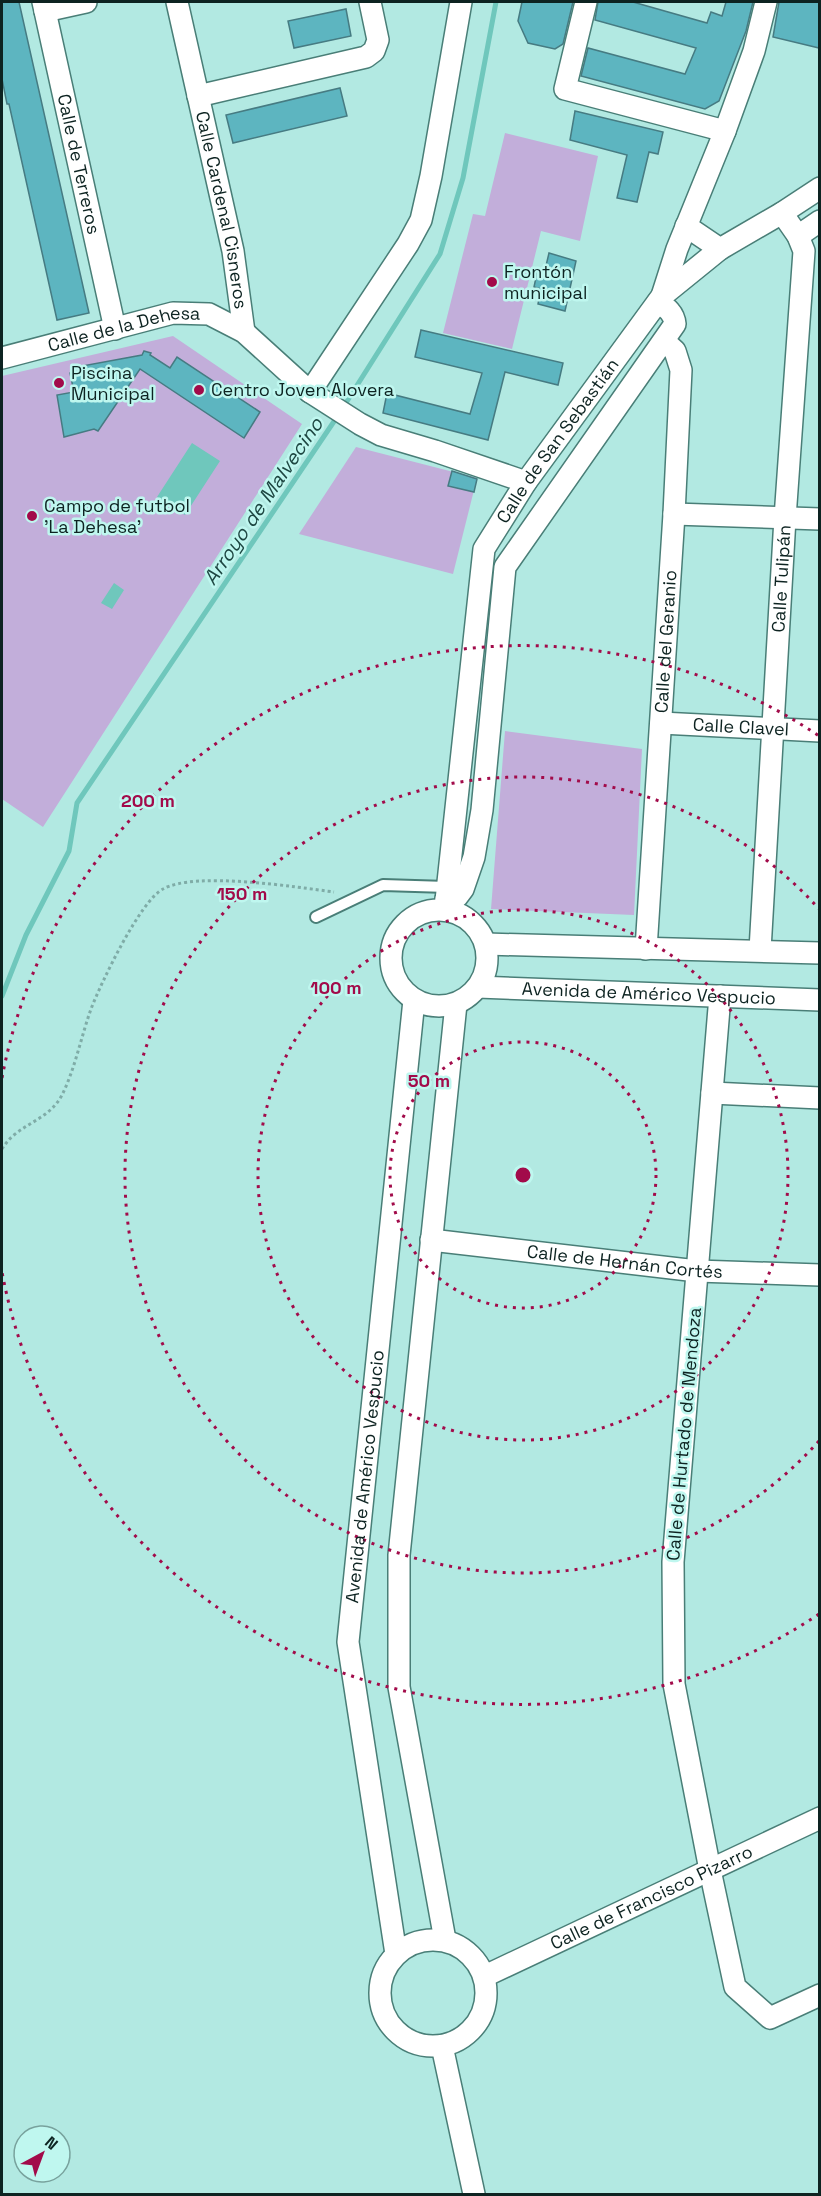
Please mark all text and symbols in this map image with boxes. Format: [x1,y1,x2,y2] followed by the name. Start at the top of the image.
[53,92,106,236] street label: Calle de Terreros
[191,109,253,310] street label: Calle Cardenal Cisneros
[504,260,587,304] place label: Frontón municipal
[485,275,499,289] marker: Frontón municipal
[45,301,201,356] street label: Calle de la Dehesa
[491,354,624,527] street label: Calle de San Sebastián
[71,361,155,405] place label: Piscina Municipal
[52,376,66,390] marker: Piscina Municipal
[211,378,394,401] place label: Centro Joven Alovera
[192,383,206,397] marker: Centro Joven Alovera
[197,412,329,590] water label: Arroyo de Malvecino
[44,494,190,538] place label: Campo de futbol 'La Dehesa'
[25,509,39,523] marker: Campo de futbol 'La Dehesa'
[766,524,796,633] street label: Calle Tulipán
[649,569,681,714] street label: Calle del Geranio
[692,713,790,740] street label: Calle Clavel
[121,789,175,812] text: 200 m
[217,882,267,905] text: 150 m
[310,976,362,999] text: 100 m
[521,977,776,1009] street label: Avenida de Américo Vespucio
[408,1069,450,1092] text: 50 m
[513,1165,533,1185] centre of rings
[526,1239,723,1283] street label: Calle de Hernán Cortés
[661,1306,706,1562] street label: Calle de Hurtado de Mendoza
[340,1349,389,1604] street label: Avenida de Américo Vespucio
[546,1839,756,1955] street label: Calle de Francisco Pizarro
[12,2124,72,2184] north arrow
[41,2132,62,2155] text: N

